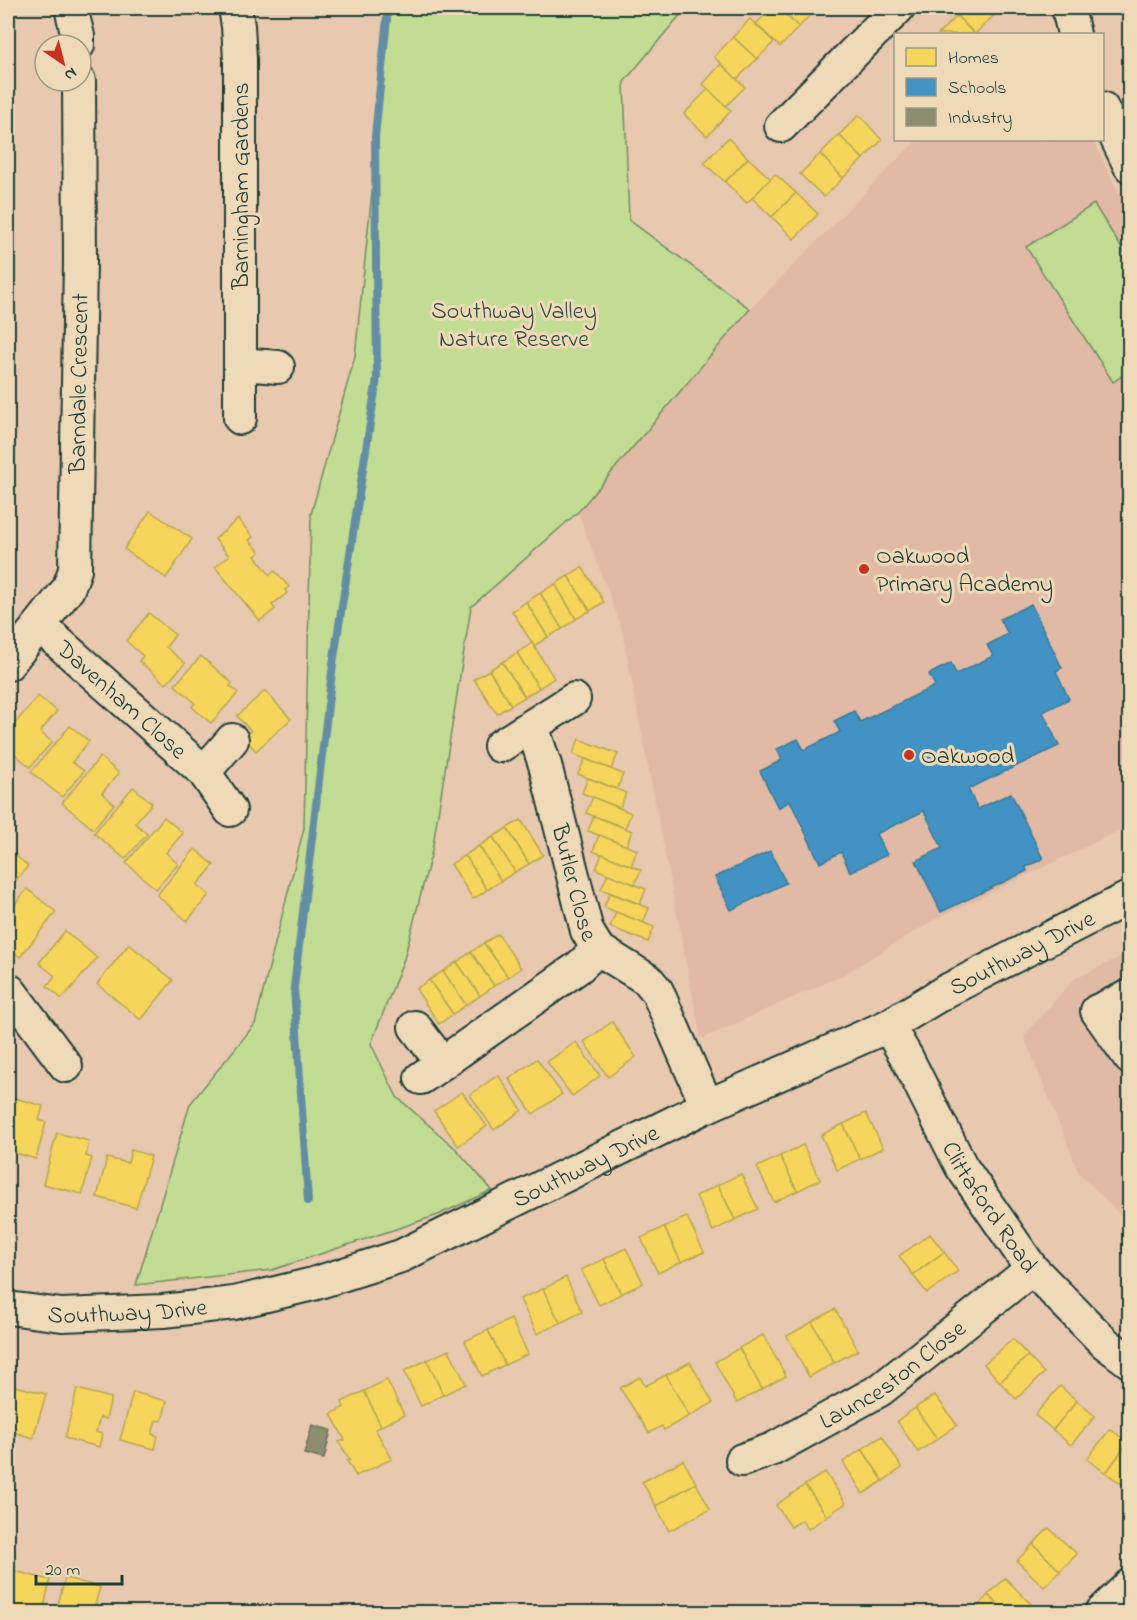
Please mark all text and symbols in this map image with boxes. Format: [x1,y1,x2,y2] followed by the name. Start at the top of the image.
[33,33,93,93] north arrow
[894,33,1104,141] legend
[948,46,999,72] text: Homes
[59,61,82,87] text: N
[948,76,1006,102] text: Schools
[225,82,260,291] street label: Barningham Gardens
[948,106,1012,132] text: Industry
[62,293,99,475] street label: Barndale Crescent
[431,295,597,358] park label: Southway Valley Nature Reserve
[876,540,1053,604] place label: Oakwood Primary Academy
[857,562,871,576] marker: Oakwood Primary Academy
[47,632,194,769] street label: Davenham Close
[921,740,1015,775] place label: Oakwood
[902,748,916,762] marker: Oakwood
[540,820,605,949] street label: Butler Close
[944,903,1102,1006] street label: Southway Drive
[507,1117,666,1219] street label: Southway Drive
[931,1136,1045,1282] street label: Clittaford Road
[45,1291,209,1335] street label: Southway Drive
[814,1313,975,1440] street label: Launceston Close
[36,1548,122,1586] scale bar
[45,1558,80,1584] text: 20 m

